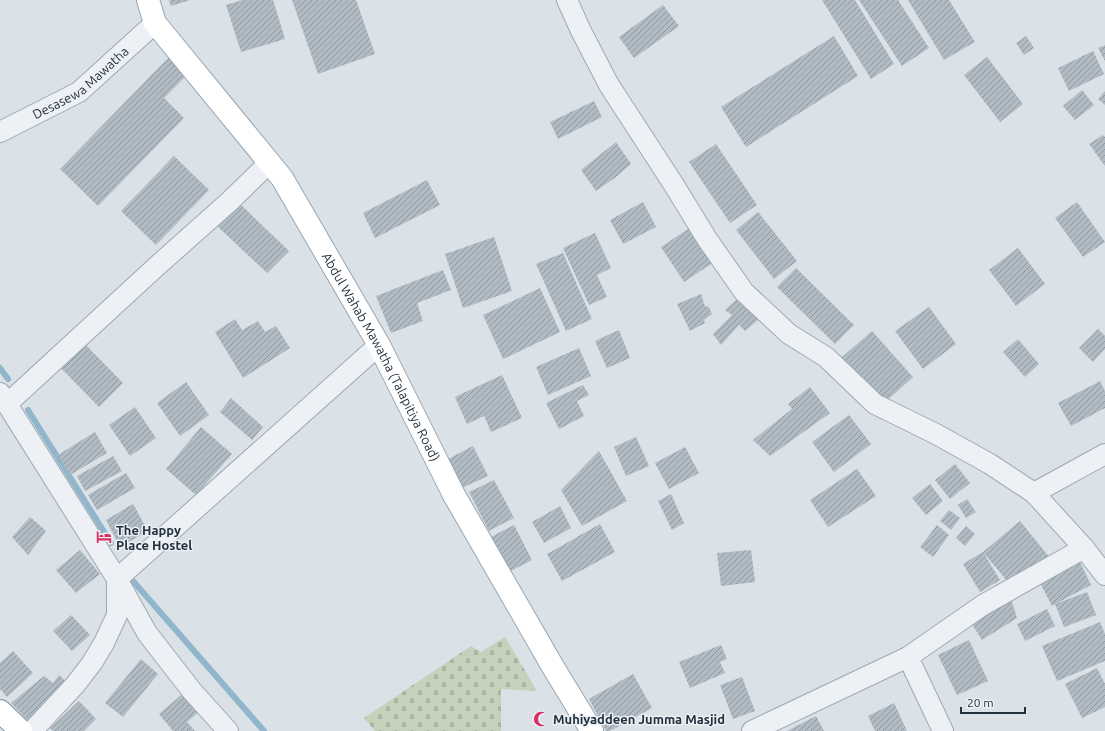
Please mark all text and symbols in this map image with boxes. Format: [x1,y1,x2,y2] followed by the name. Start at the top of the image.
[30,44,131,121] street label: Desasewa Mawatha
[320,250,443,464] street label: Abdul Wahab Mawatha (Talapitiya Road)
[116,523,192,552] place label: The Happy Place Hostel
[95,528,113,546] hotel icon: The Happy Place Hostel
[961,689,1025,715] scale bar
[967,696,994,709] text: 20 m
[532,710,550,728] mosque icon: Muhiyaddeen Jumma Masjid
[553,712,725,726] place label: Muhiyaddeen Jumma Masjid

